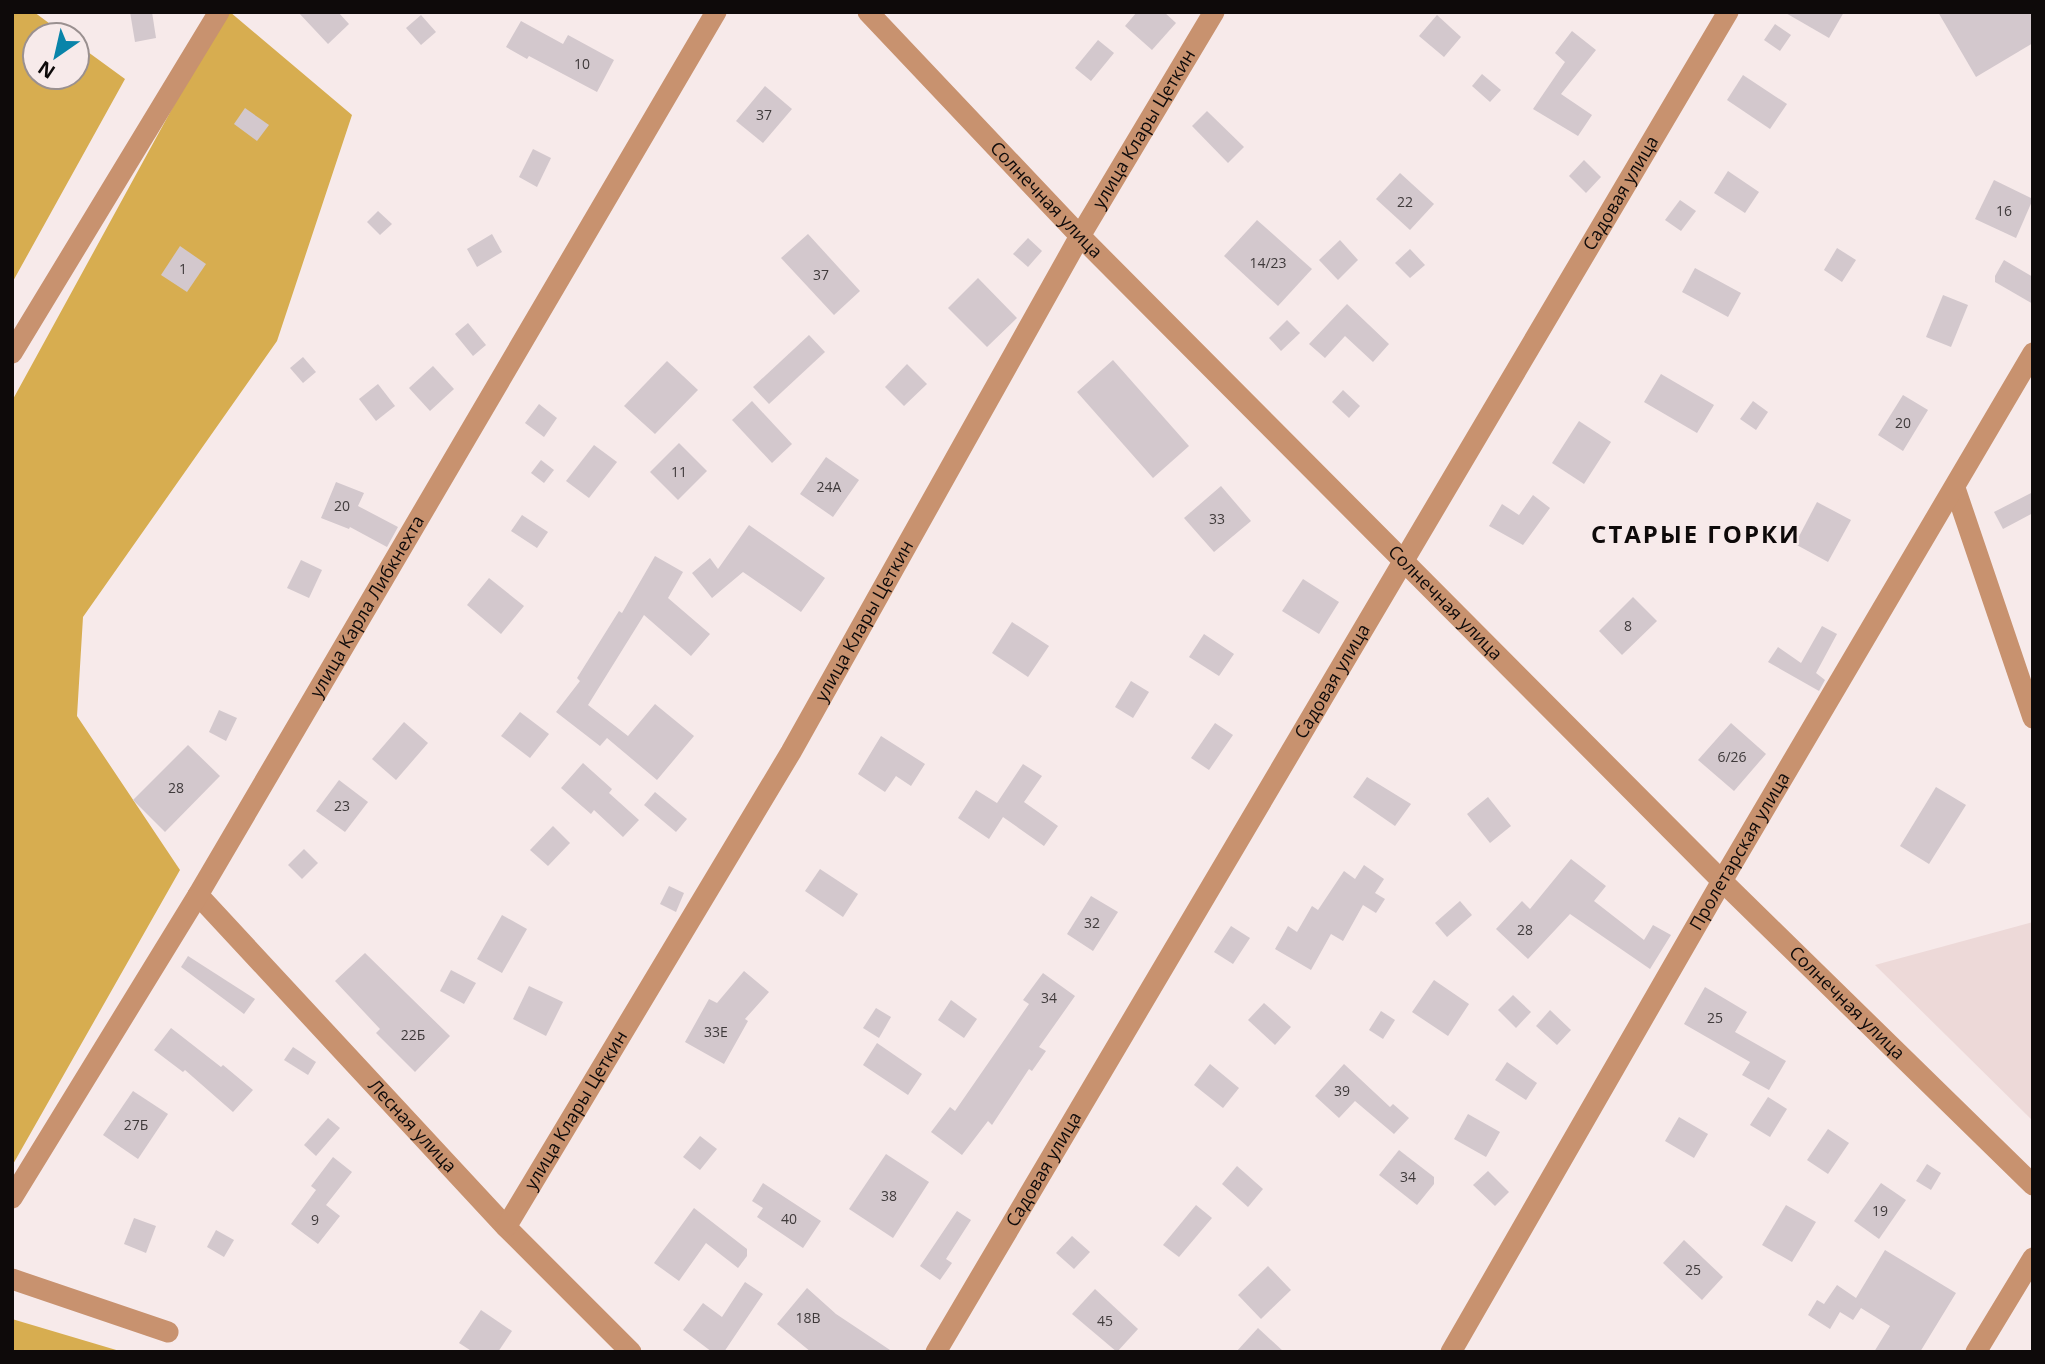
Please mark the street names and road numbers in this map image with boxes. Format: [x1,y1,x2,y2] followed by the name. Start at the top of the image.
[1086,44,1200,213] street label: улица Клары Цеткин
[1577,131,1663,255] street label: Садовая улица
[985,136,1108,263] street label: Солнечная улица
[304,510,429,702] street label: улица Карла Либкнехта
[809,535,918,706] street label: улица Клары Цеткин
[1383,539,1508,665] street label: Солнечная улица
[1288,619,1375,743] street label: Садовая улица
[1683,767,1795,934] street label: Пролетарская улица
[1784,940,1911,1064] street label: Солнечная улица
[518,1026,632,1194] street label: улица Клары Цеткин
[364,1073,462,1177] street label: Лесная улица
[1000,1107,1086,1231] street label: Садовая улица

